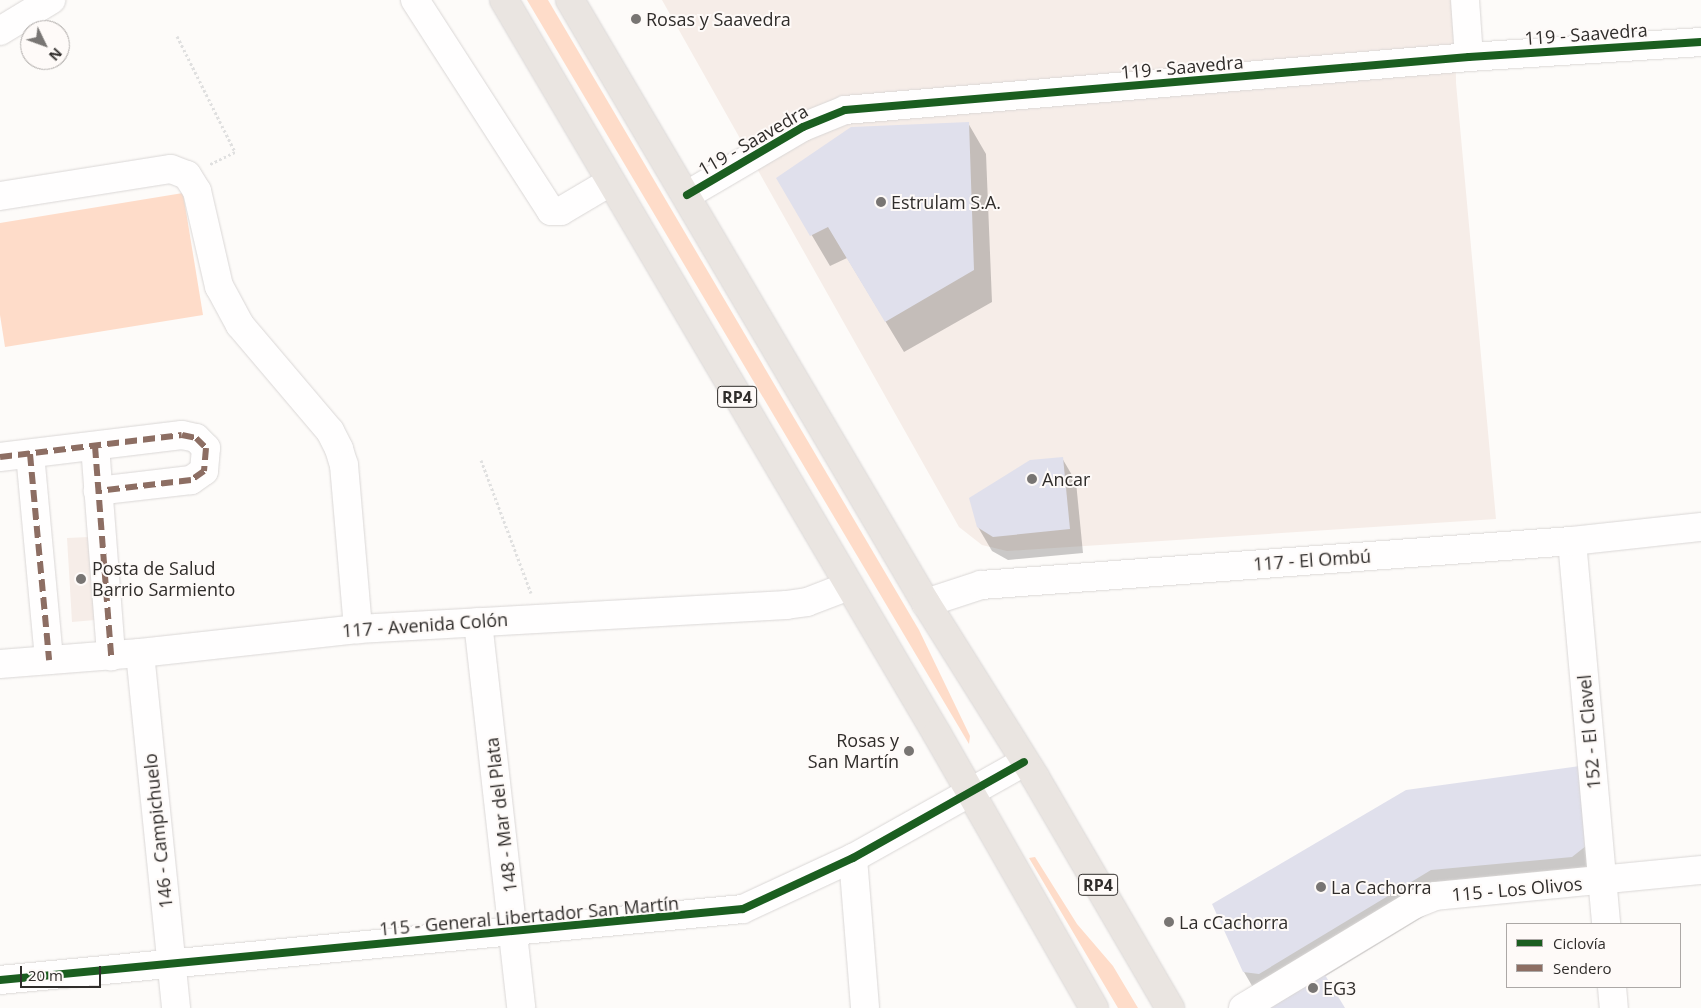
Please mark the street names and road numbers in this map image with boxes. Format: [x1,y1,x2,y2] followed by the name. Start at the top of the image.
[1524,19,1648,49] street label: 119 - Saavedra
[1120,51,1244,83] street label: 119 - Saavedra
[694,100,812,180] street label: 119 - Saavedra
[717,384,757,411] road number: RP4
[1252,545,1372,575] street label: 117 - El Ombú
[341,608,509,642] street label: 117 - Avenida Colón
[1573,674,1605,790] street label: 152 - El Clavel
[481,736,521,894] street label: 148 - Mar del Plata
[139,752,177,910] street label: 146 - Campichuelo
[1078,872,1118,898] road number: RP4
[1451,873,1583,905] street label: 115 - Los Olivos
[378,892,680,940] street label: 115 - General Libertador San Martín

